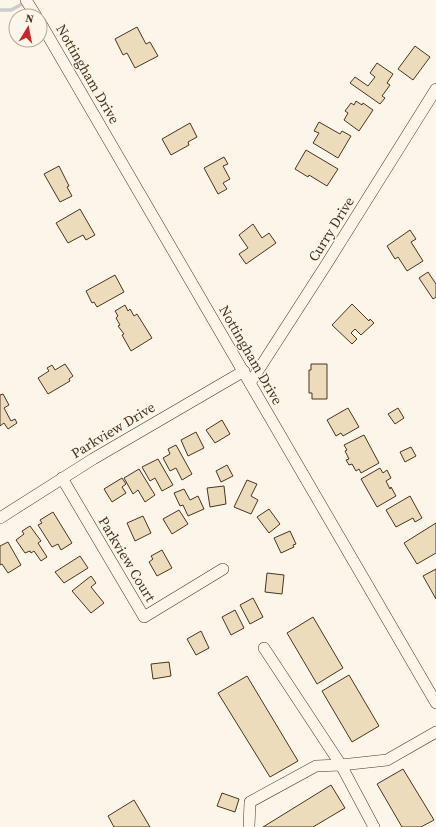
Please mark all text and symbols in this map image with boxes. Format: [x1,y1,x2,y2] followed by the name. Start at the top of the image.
[8,8,48,48] north arrow
[24,11,35,27] text: N
[51,21,125,127] street label: Nottingham Drive
[303,193,359,265] street label: Curry Drive
[214,302,288,408] street label: Nottingham Drive
[67,397,159,463] street label: Parkview Drive
[94,513,161,606] street label: Parkview Court

